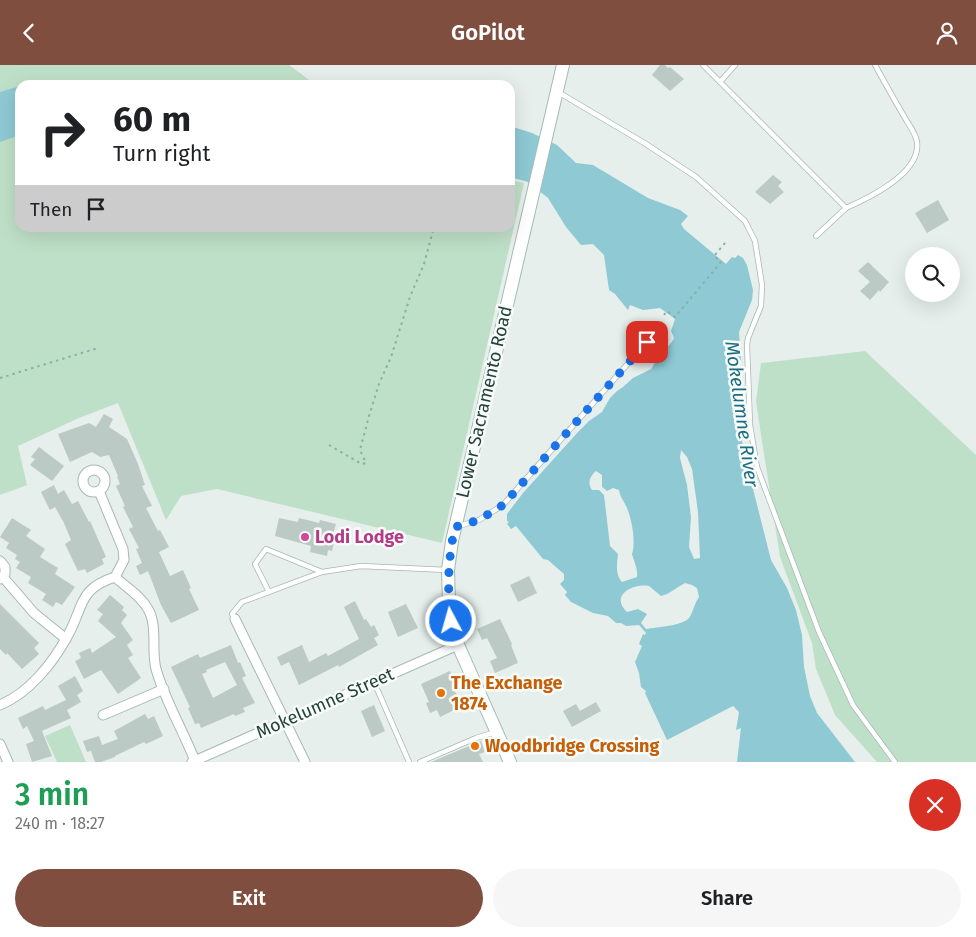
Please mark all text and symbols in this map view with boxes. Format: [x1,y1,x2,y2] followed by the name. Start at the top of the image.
[15,19,43,47] icon: back
[451,19,525,46] text: GoPilot
[933,19,961,47] icon: person
[113,98,191,140] text: 60 m
[30,100,95,165] icon: right
[113,140,210,167] text: Turn right
[82,195,110,223] icon: arrive
[30,198,72,221] text: Then
[905,247,960,302] map controls
[905,247,960,302] button: search
[451,304,517,500] street label: Lower Sacramento Road
[626,321,668,363] pin
[633,328,661,356] icon: arrive
[720,340,764,489] water label: Mokelumne River
[315,526,404,548] place label: Lodi Lodge
[299,531,311,543] marker: Lodi Lodge
[424,594,476,646] position arrow
[253,663,398,743] street label: Mokelumne Street
[451,672,563,715] place label: The Exchange 1874
[435,687,447,699] marker: The Exchange 1874
[485,735,660,757] place label: Woodbridge Crossing
[469,740,481,752] marker: Woodbridge Crossing
[15,777,89,813] text: 3 min
[909,779,961,831] button: close
[15,814,105,833] text: 240 m · 18:27
[15,869,483,927] button: Exit
[493,869,961,927] button: Share

